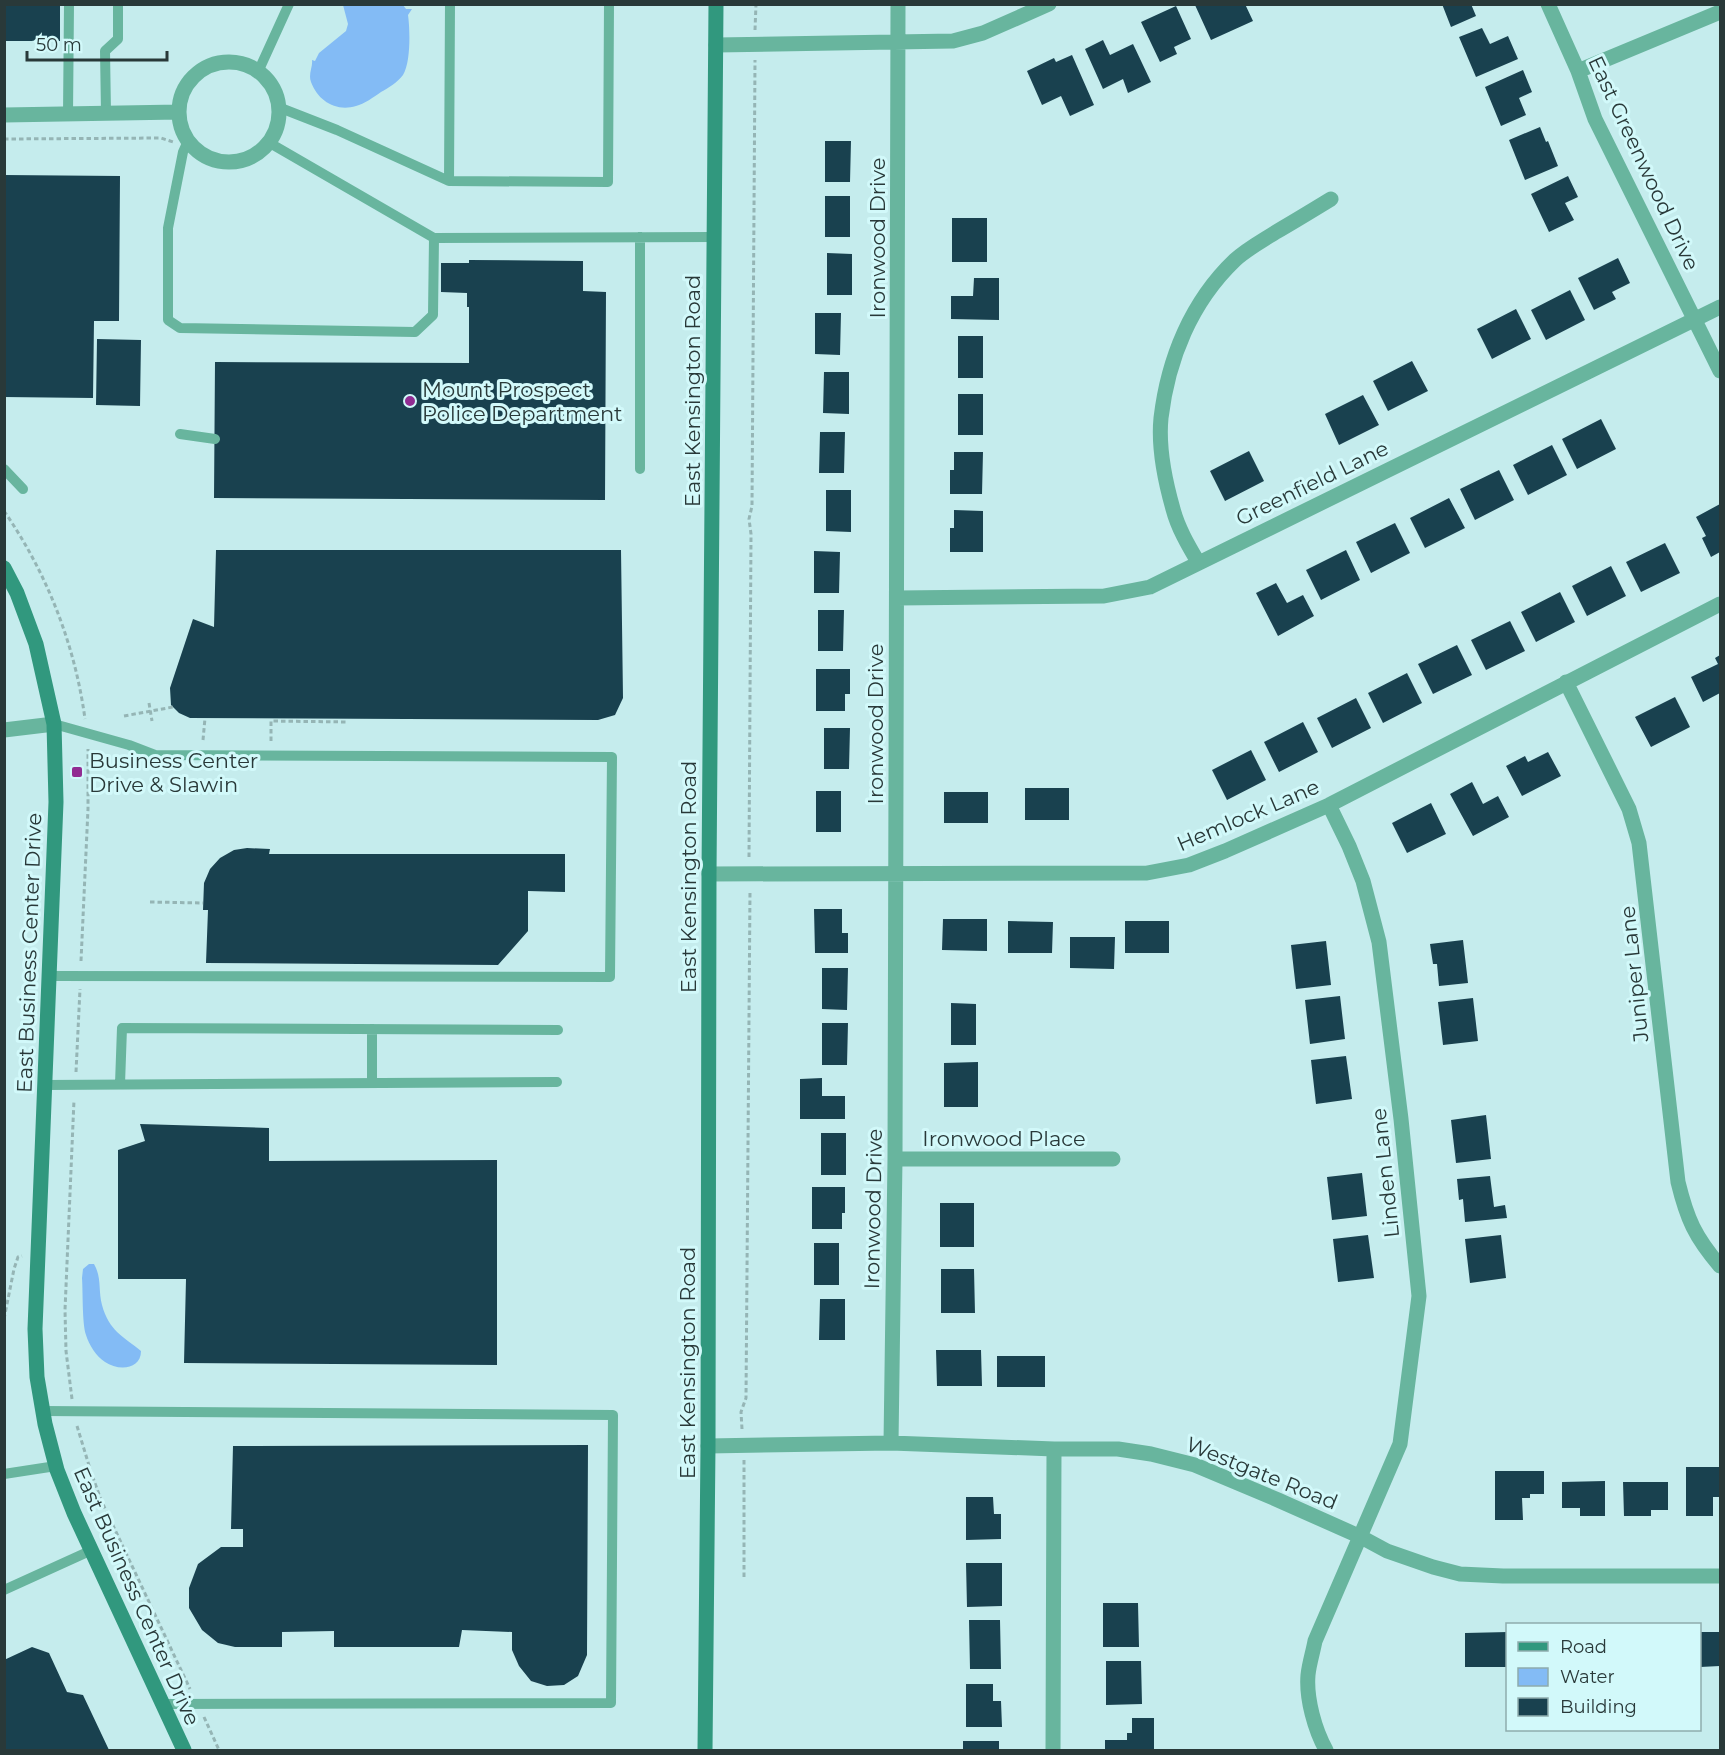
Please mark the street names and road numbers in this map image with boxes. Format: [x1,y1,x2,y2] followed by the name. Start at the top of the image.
[1583,52,1705,274] street label: East Greenwood Drive
[865,158,890,318] street label: Ironwood Drive
[680,275,705,507] street label: East Kensington Road
[1232,435,1392,531] street label: Greenfield Lane
[863,644,888,804] street label: Ironwood Drive
[676,761,701,993] street label: East Kensington Road
[1173,774,1323,856] street label: Hemlock Lane
[12,812,46,1094] street label: East Business Center Drive
[1614,905,1654,1044] street label: Juniper Lane
[1366,1107,1404,1239] street label: Linden Lane
[922,1126,1086,1151] street label: Ironwood Place
[859,1128,887,1290] street label: Ironwood Drive
[675,1247,700,1479] street label: East Kensington Road
[1183,1431,1341,1515] street label: Westgate Road
[69,1463,205,1729] street label: East Business Center Drive

